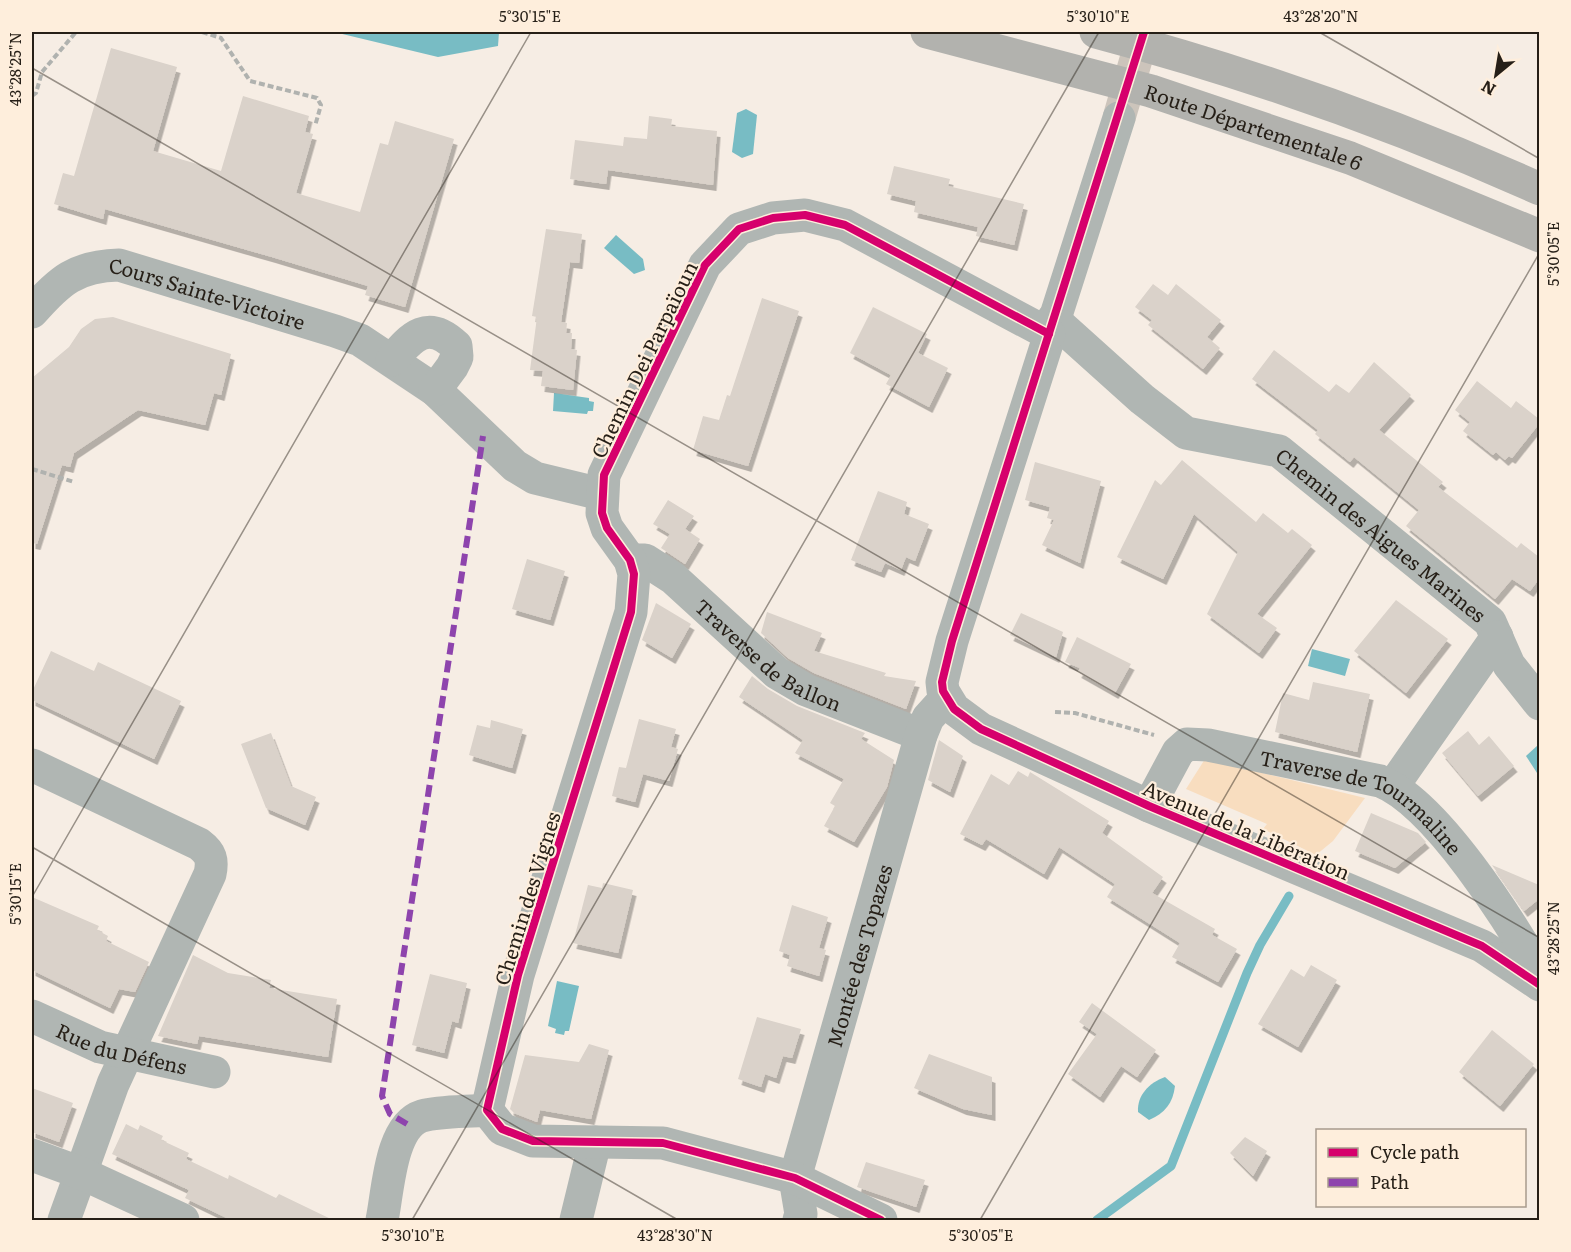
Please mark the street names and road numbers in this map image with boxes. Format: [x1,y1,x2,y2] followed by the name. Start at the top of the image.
[1141,75,1368,177] street label: Route Départementale 6
[108,250,309,336] street label: Cours Sainte-Victoire
[582,255,704,463] street label: Chemin Dei Parpaïoun
[1270,440,1493,628] street label: Chemin des Aigues Marines
[689,591,846,718] street label: Traverse de Ballon
[1257,741,1470,861] street label: Traverse de Tourmaline
[1139,772,1355,886] street label: Avenue de la Libération
[485,808,567,988] street label: Chemin des Vignes
[818,861,898,1050] street label: Montée des Topazes
[52,1014,190,1081] street label: Rue du Défens

